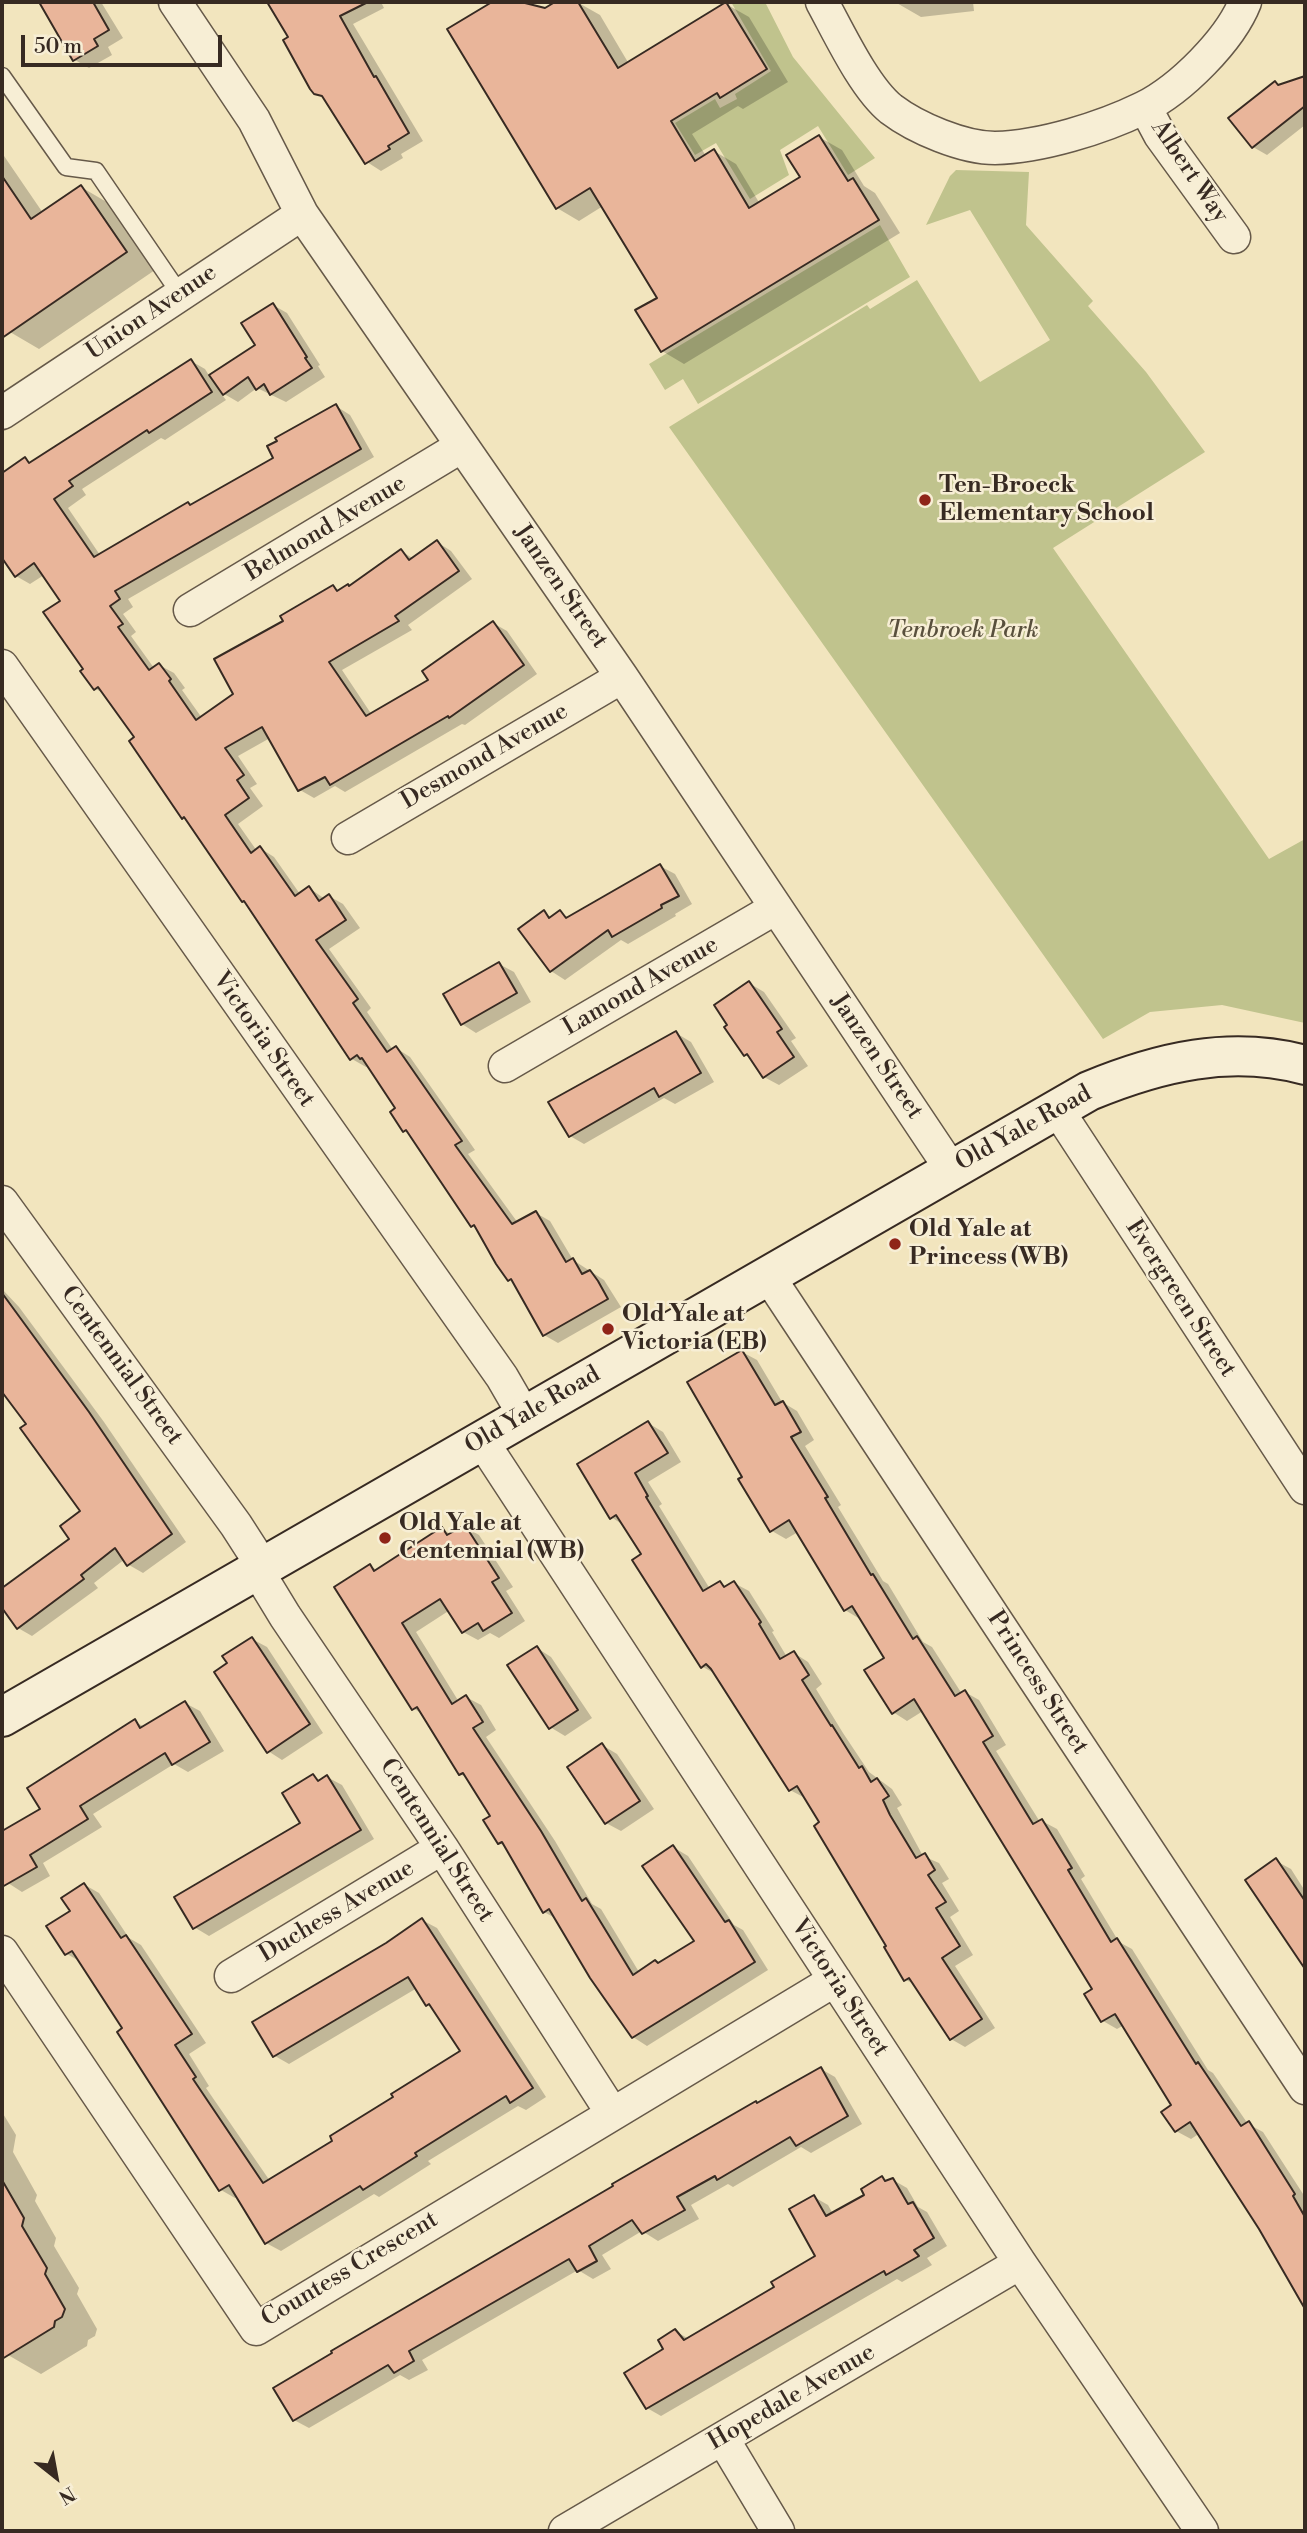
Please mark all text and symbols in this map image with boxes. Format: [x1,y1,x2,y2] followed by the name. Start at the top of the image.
[24,21,226,65] scale bar
[34,34,82,60] text: 50 m
[1144,115,1234,229] street label: Albert Way
[81,259,223,367] street label: Union Avenue
[240,470,412,588] street label: Belmond Avenue
[939,472,1154,528] place label: Ten-Broeck Elementary School
[917,492,933,508] marker: Ten-Broeck Elementary School
[507,519,613,655] street label: Janzen Street
[887,617,1039,645] park label: Tenbroek Park
[396,698,574,816] street label: Desmond Avenue
[558,931,724,1043] street label: Lamond Avenue
[206,967,320,1113] street label: Victoria Street
[824,989,928,1125] street label: Janzen Street
[951,1080,1097,1178] street label: Old Yale Road
[1118,1215,1242,1383] street label: Evergreen Street
[909,1216,1068,1272] place label: Old Yale at Princess (WB)
[887,1236,903,1252] marker: Old Yale at Princess (WB)
[54,1281,188,1451] street label: Centennial Street
[622,1301,767,1357] place label: Old Yale at Victoria (EB)
[600,1321,616,1337] marker: Old Yale at Victoria (EB)
[460,1361,606,1461] street label: Old Yale Road
[399,1510,584,1566] place label: Old Yale at Centennial (WB)
[377,1530,393,1546] marker: Old Yale at Centennial (WB)
[980,1606,1094,1760] street label: Princess Street
[372,1754,500,1928] street label: Centennial Street
[254,1854,420,1970] street label: Duchess Avenue
[784,1914,894,2062] street label: Victoria Street
[257,2206,443,2334] street label: Countess Crescent
[704,2339,880,2457] street label: Hopedale Avenue
[21,2442,91,2512] north arrow
[54,2481,79,2509] text: N

